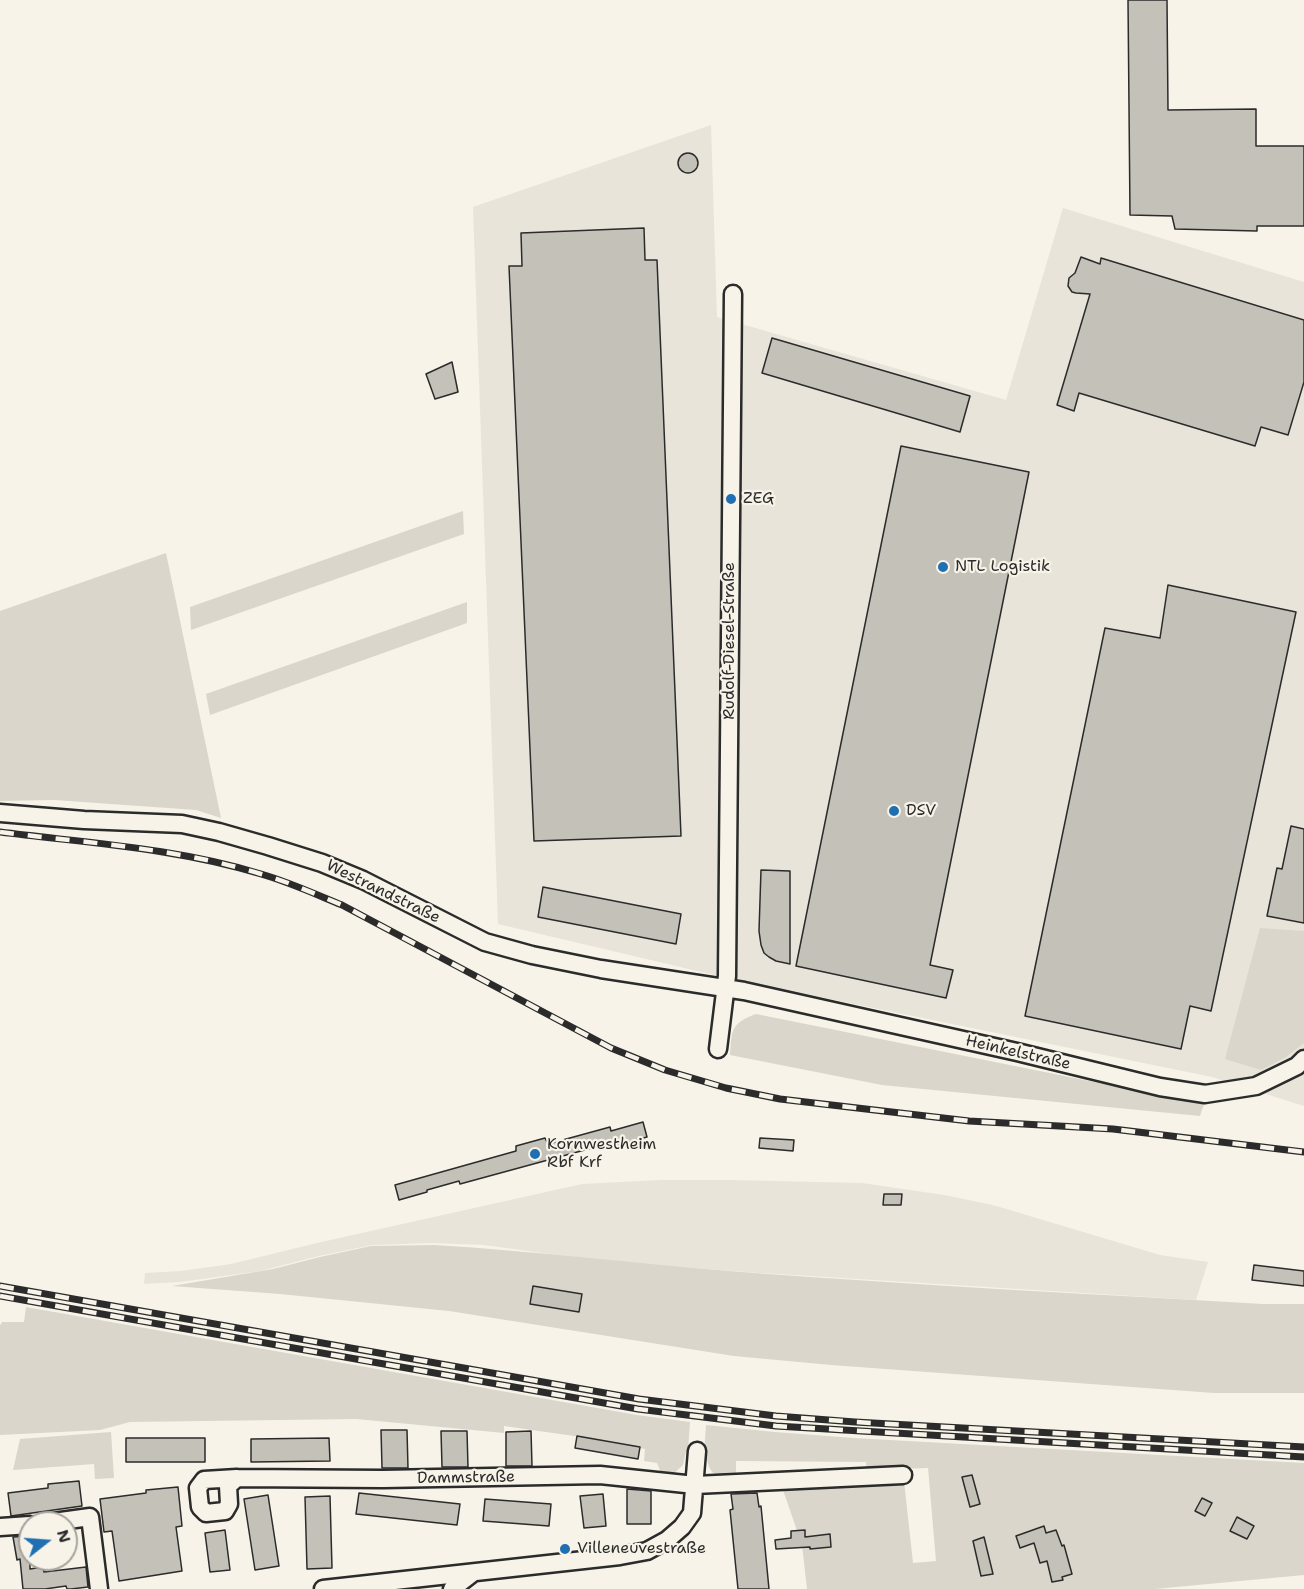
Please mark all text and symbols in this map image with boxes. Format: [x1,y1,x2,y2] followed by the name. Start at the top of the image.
[743,489,774,509] place label: ZEG
[724,492,738,506] marker: ZEG
[955,557,1050,577] place label: NTL Logistik
[936,560,950,574] marker: NTL Logistik
[720,562,740,720] street label: Rudolf-Diesel-Straße
[906,801,936,821] place label: DSV
[887,804,901,818] marker: DSV
[323,856,443,928] street label: Westrandstraße
[964,1032,1072,1074] street label: Heinkelstraße
[547,1135,656,1173] place label: Kornwestheim Rbf Krf
[528,1147,542,1161] marker: Kornwestheim Rbf Krf
[417,1468,515,1488] street label: Dammstraße
[18,1511,78,1571] north arrow
[52,1527,76,1545] text: N
[577,1539,706,1559] place label: Villeneuvestraße
[558,1542,572,1556] marker: Villeneuvestraße

